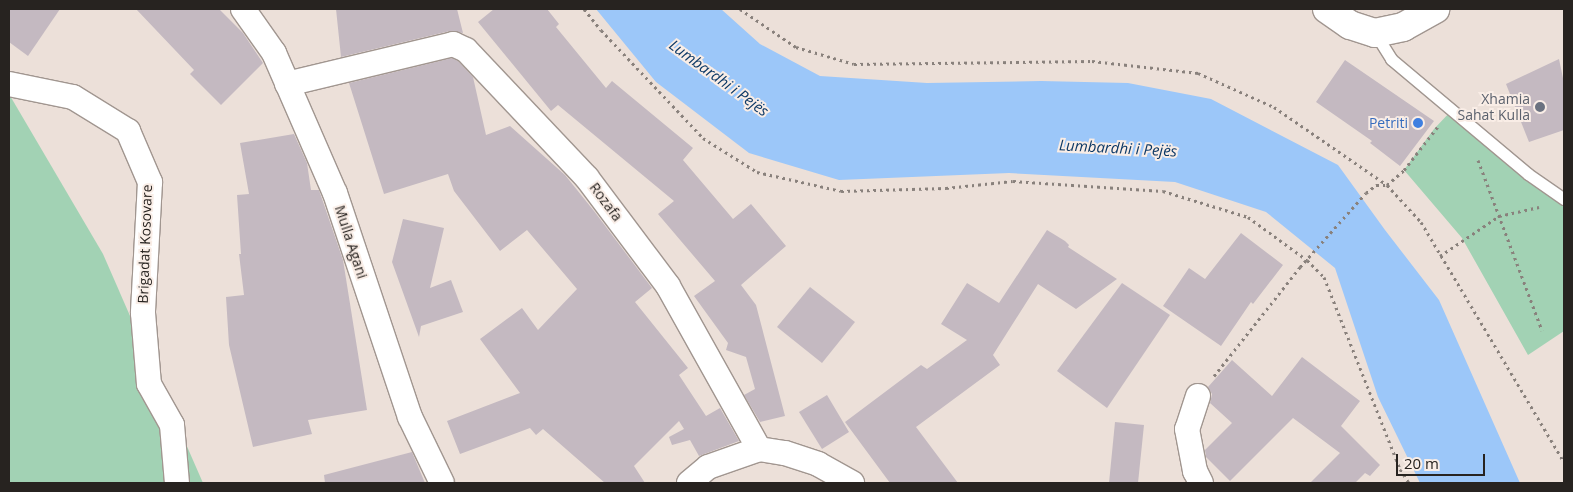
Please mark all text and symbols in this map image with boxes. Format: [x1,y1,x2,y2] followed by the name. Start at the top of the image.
[666,36,772,120] water label: Lumbardhi i Pejës
[1458,91,1530,124] place label: Xhamia Sahat Kulla
[1534,101,1546,113] marker: Xhamia Sahat Kulla
[1369,115,1408,131] place label: Petriti
[1412,117,1424,129] marker: Petriti
[1058,136,1178,160] water label: Lumbardhi i Pejës
[586,179,626,225] street label: Rozafa
[135,184,155,304] street label: Brigadat Kosovare
[331,203,371,281] street label: Mulla Agani
[1398,444,1487,476] scale bar
[1404,453,1439,473] text: 20 m

